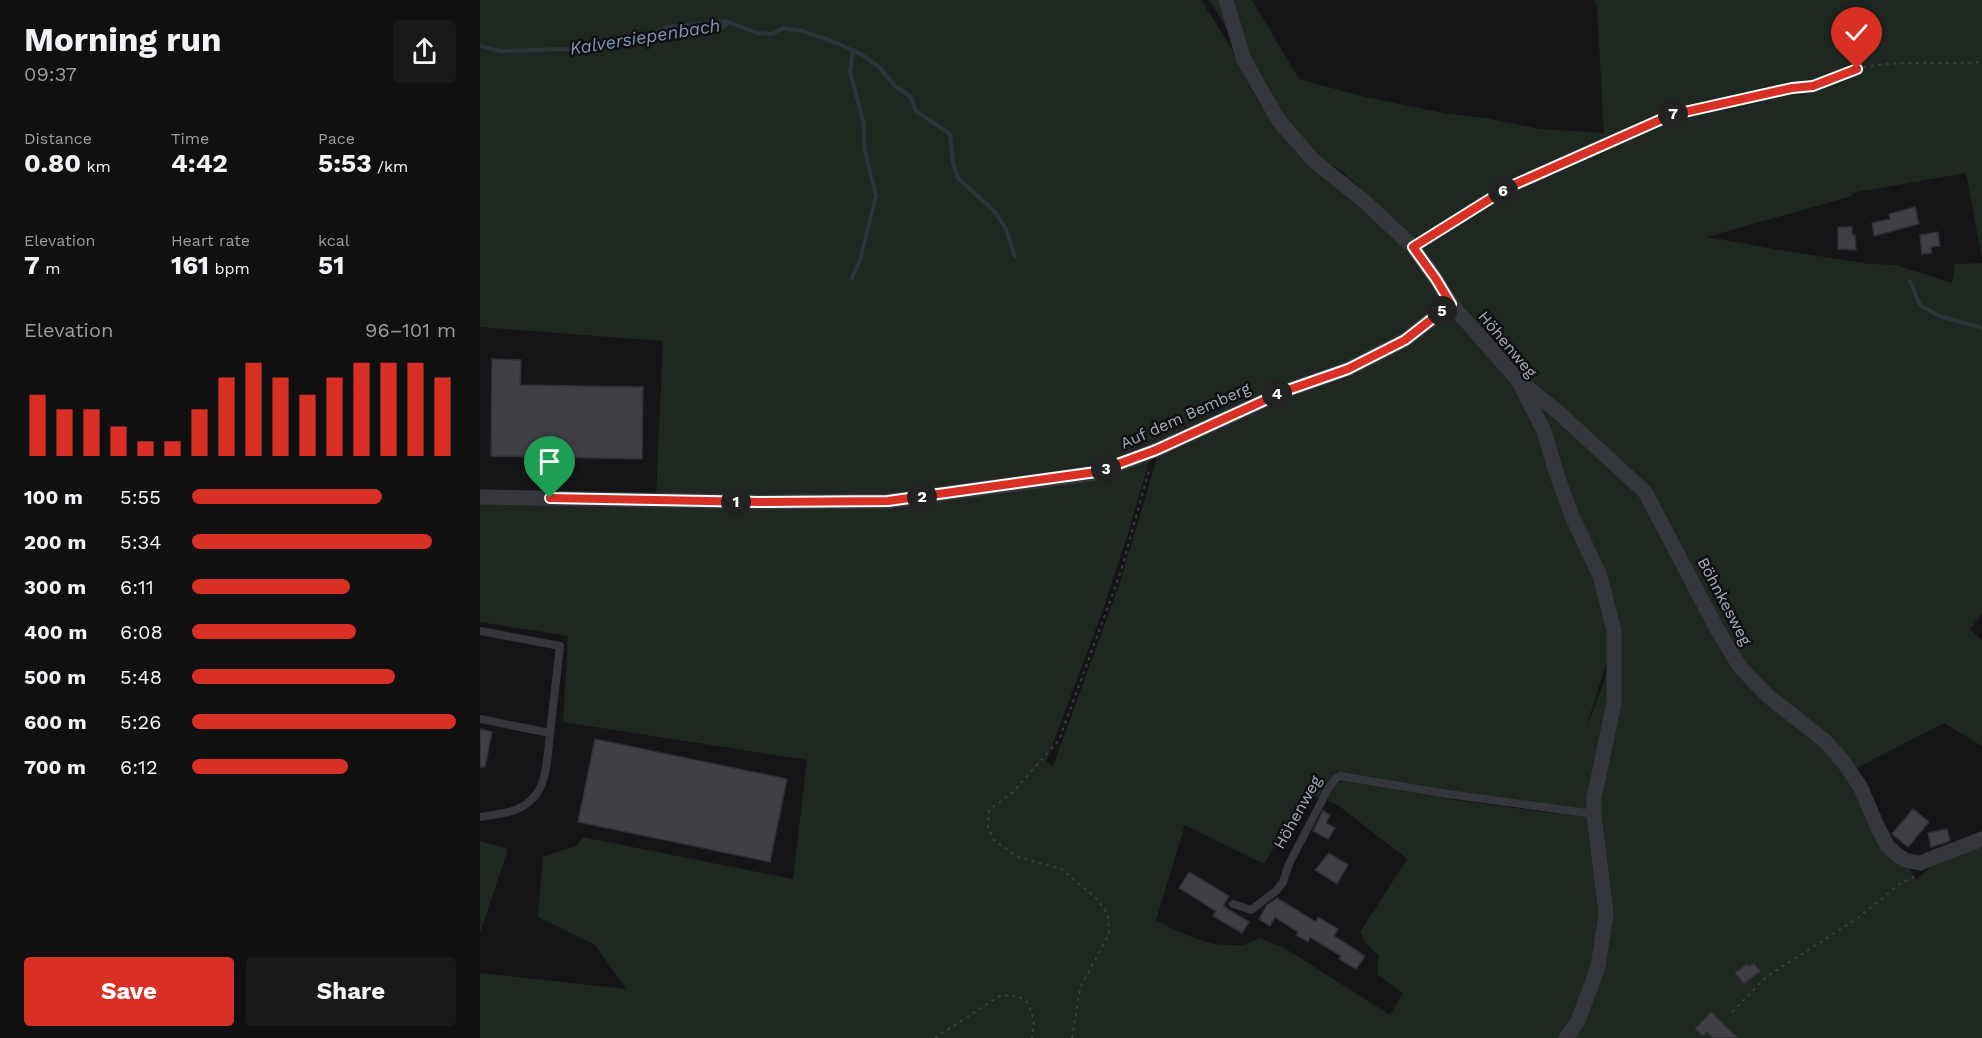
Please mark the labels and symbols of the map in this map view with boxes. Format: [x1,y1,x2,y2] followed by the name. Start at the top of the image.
[1831,7,1882,69] pin
[568,14,722,59] water label: Kalversiepenbach
[1658,99,1688,129] pin: 7
[1488,176,1518,206] pin: 6
[1427,296,1457,326] pin: 5
[1474,307,1541,382] street label: Höhenweg
[1117,378,1254,453] street label: Auf dem Bemberg
[1262,379,1292,409] pin: 4
[524,436,575,498] pin
[1091,454,1121,484] pin: 3
[907,482,937,512] pin: 2
[721,487,751,517] pin: 1
[1693,554,1756,649] street label: Böhnkesweg
[1269,772,1326,852] street label: Höhenweg

